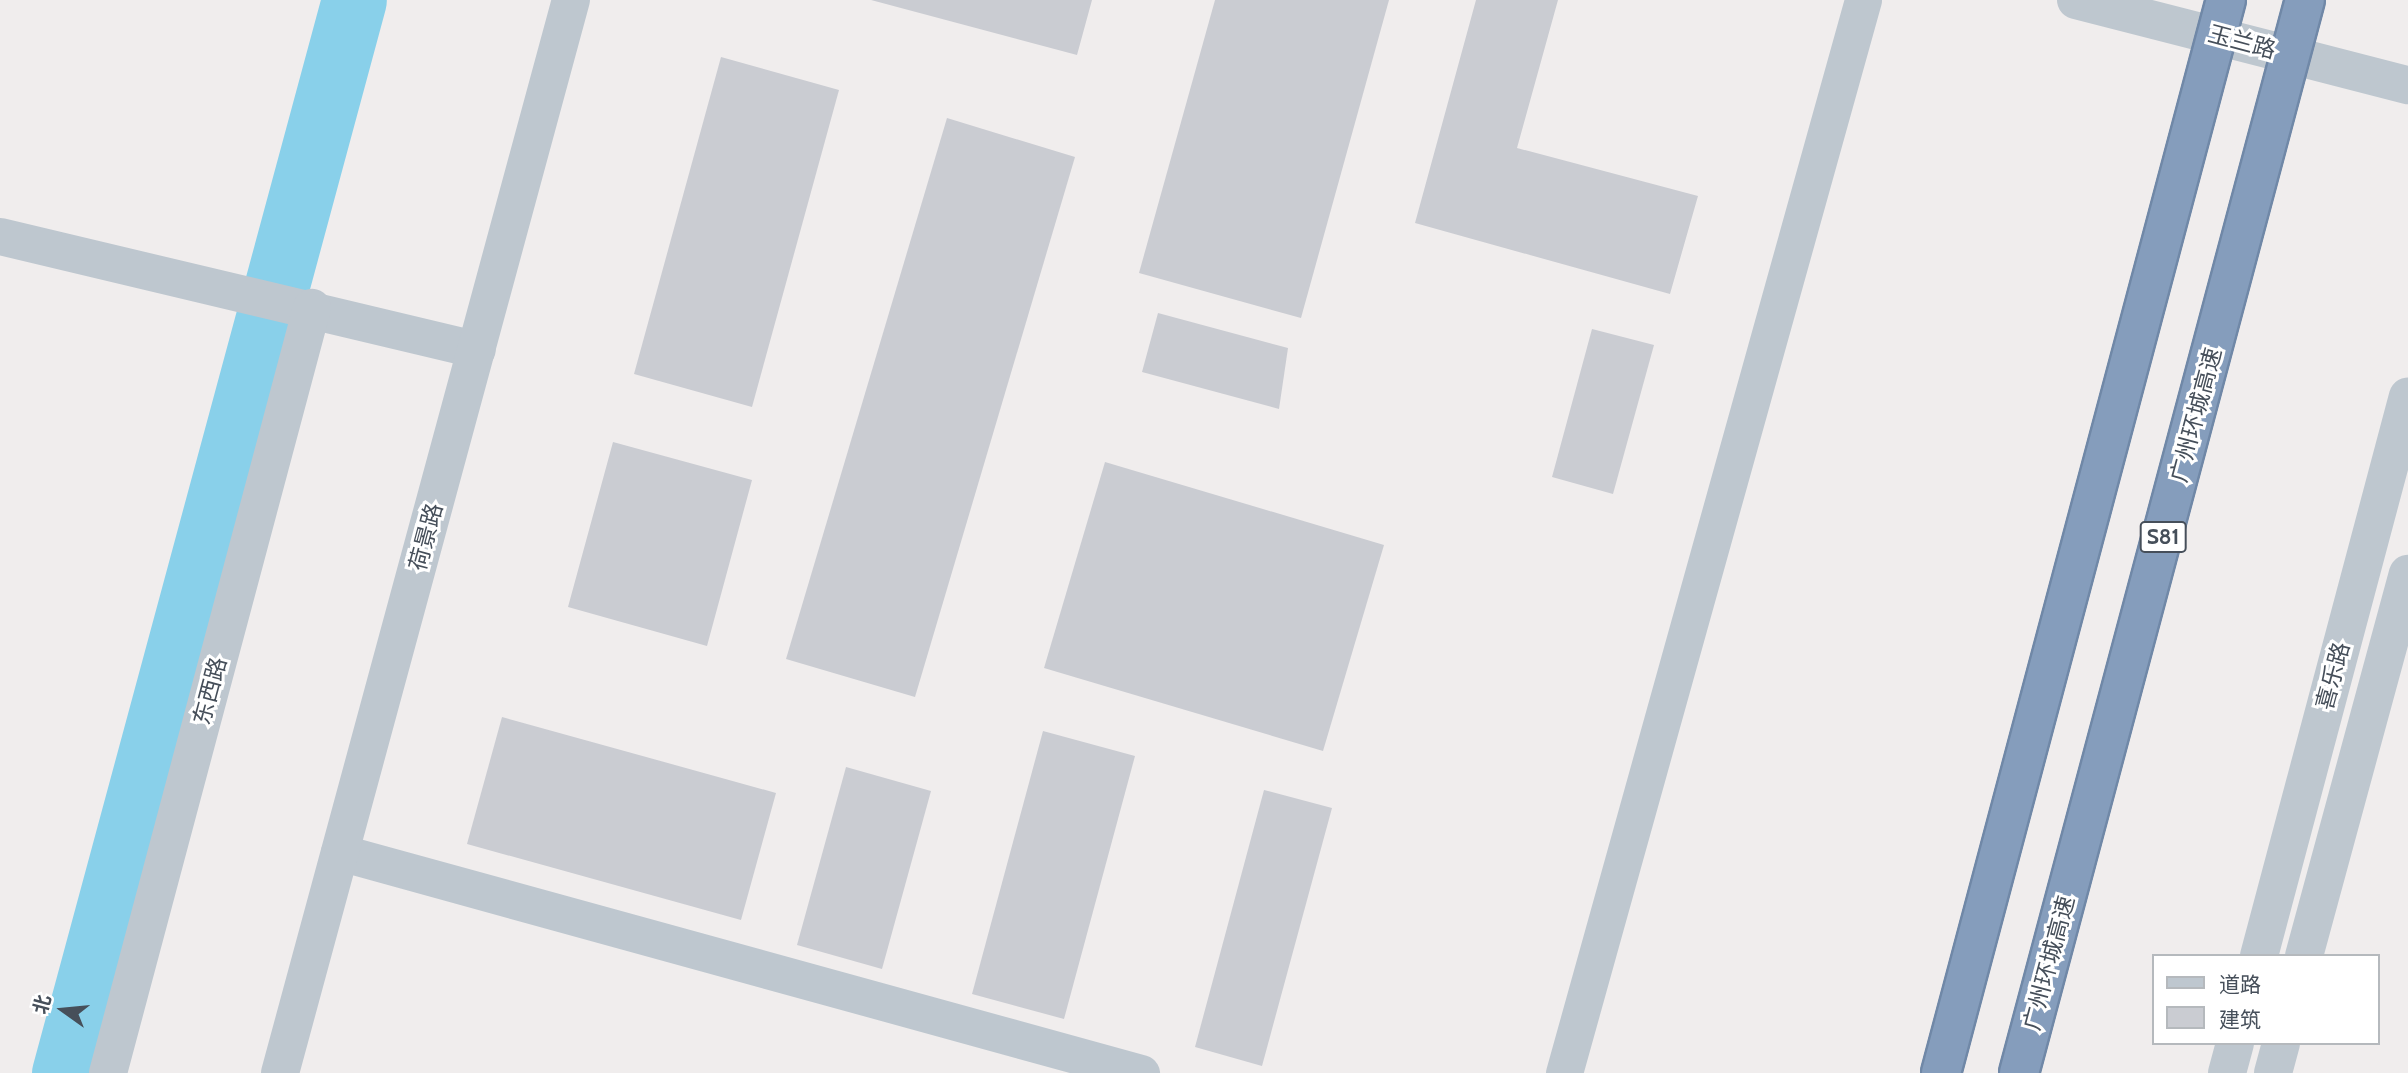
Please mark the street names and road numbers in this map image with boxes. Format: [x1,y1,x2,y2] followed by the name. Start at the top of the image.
[2205,20,2279,64] street label: 玉兰路
[2165,345,2227,485] street label: 广州环城高速
[404,500,448,574] street label: 荷景路
[2138,520,2188,554] road number: S81
[2311,639,2355,713] street label: 喜乐路
[188,654,232,728] street label: 东西路
[2018,893,2080,1033] street label: 广州环城高速

